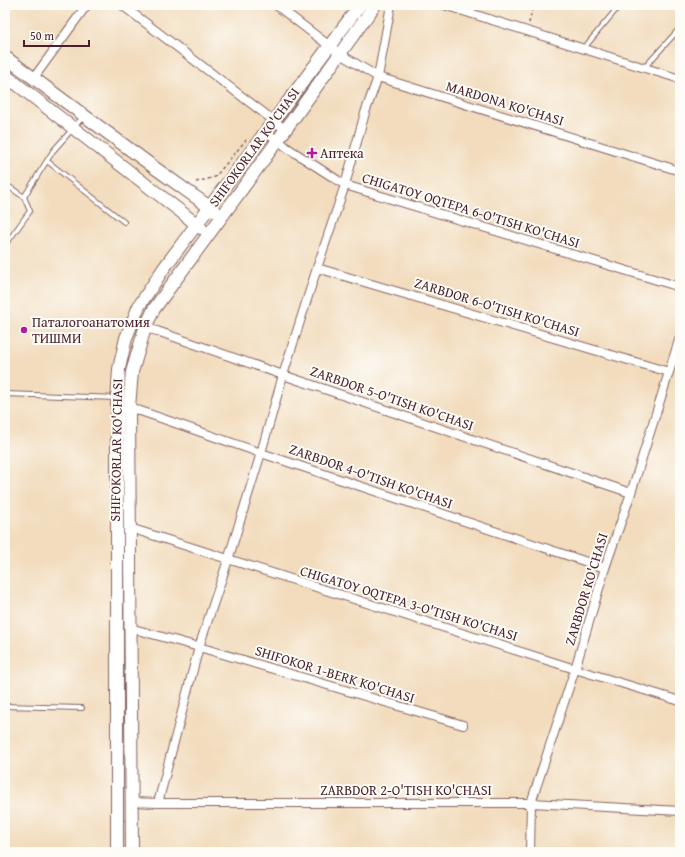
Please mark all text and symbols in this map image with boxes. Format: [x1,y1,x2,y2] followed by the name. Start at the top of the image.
[24,22,89,48] scale bar
[30,27,54,44] text: 50 m
[444,76,566,130] street label: MARDONA KO'CHASI
[204,83,304,211] street label: SHIFOKORLAR KO'CHASI
[320,143,364,163] place label: Аптека
[307,148,317,158] marker: Аптека
[360,167,582,253] street label: CHIGATOY OQTEPA 6-O'TISH KO'CHASI
[412,272,582,342] street label: ZARBDOR 6-O'TISH KO'CHASI
[32,312,150,348] place label: Паталогоанатомия ТИШМИ
[19,325,29,335] marker: Паталогоанатомия ТИШМИ
[308,361,476,435] street label: ZARBDOR 5-O'TISH KO'CHASI
[105,378,127,522] street label: SHIFOKORLAR KO'CHASI
[287,439,455,513] street label: ZARBDOR 4-O'TISH KO'CHASI
[559,530,613,648] street label: ZARBDOR KO'CHASI
[298,560,520,646] street label: CHIGATOY OQTEPA 3-O'TISH KO'CHASI
[253,640,417,708] street label: SHIFOKOR 1-BERK KO'CHASI
[320,780,492,800] street label: ZARBDOR 2-O'TISH KO'CHASI

